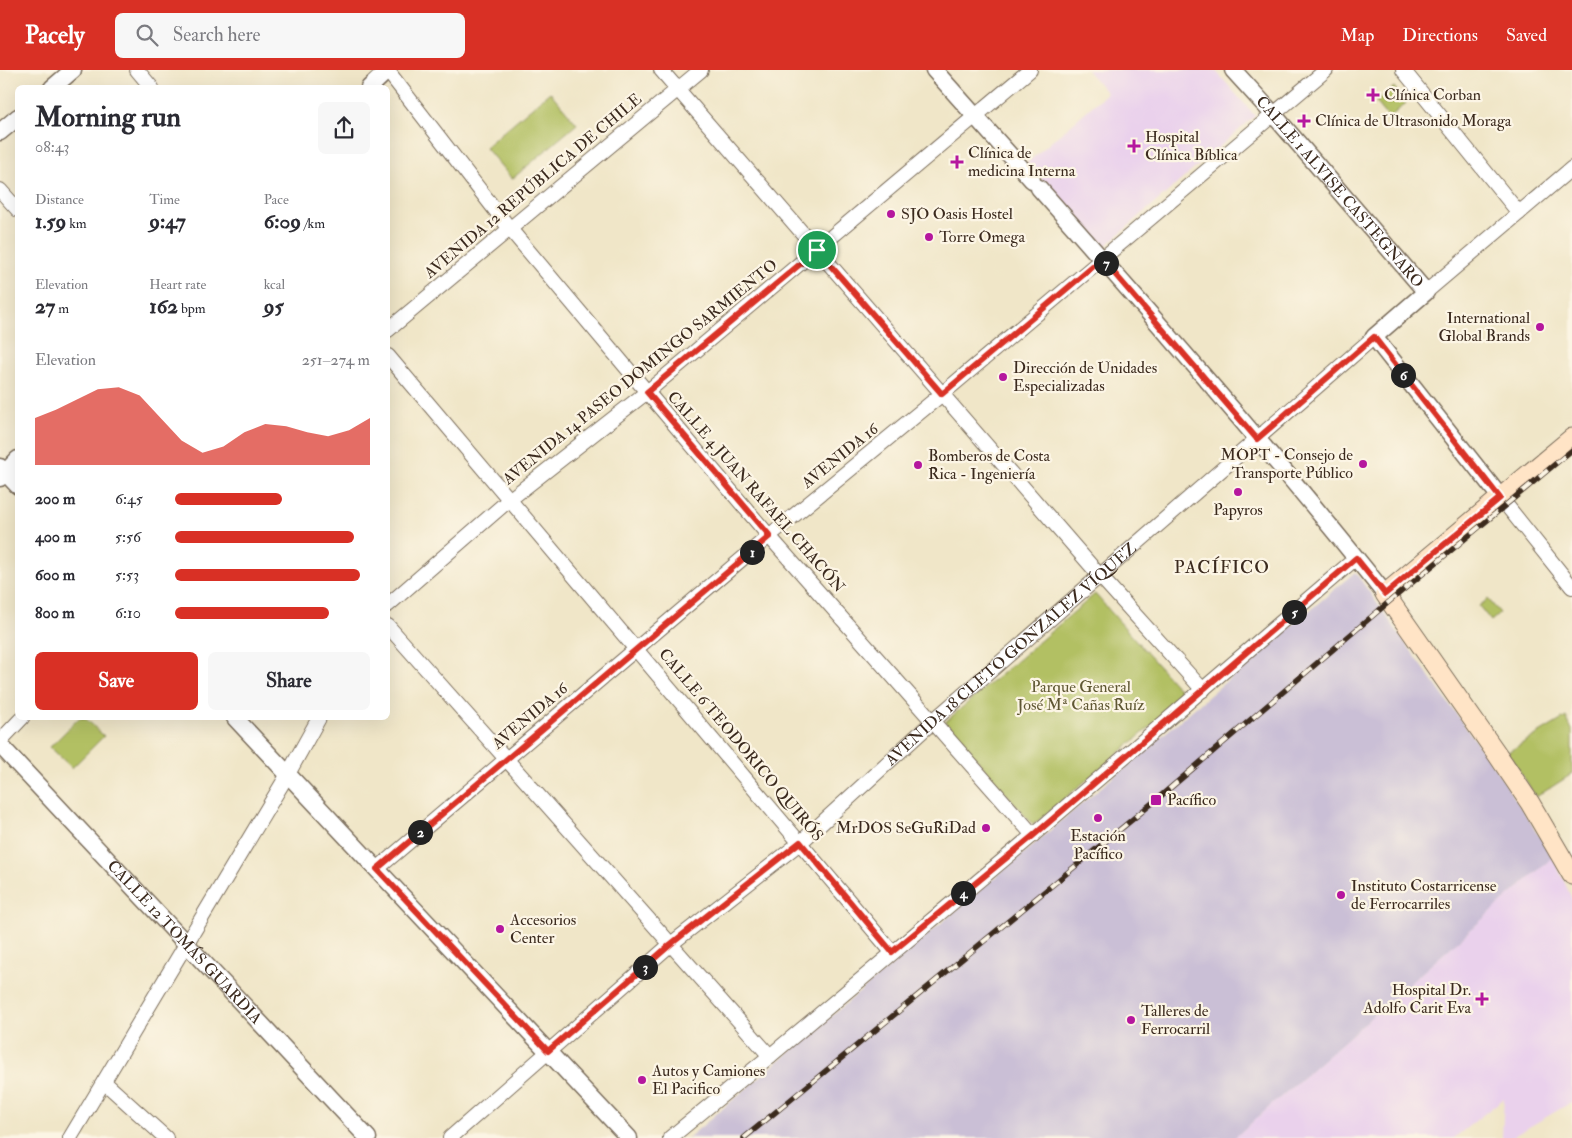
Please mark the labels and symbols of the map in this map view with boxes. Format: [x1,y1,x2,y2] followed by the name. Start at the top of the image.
[1384,85,1481,105] place label: Clínica Corban
[419,88,646,284] street label: AVENIDA 12 REPÚBLICA DE CHILE
[1366,88,1380,102] marker: Clínica Corban
[1251,92,1428,292] street label: CALLE 1 ALVISE CASTEGNARO
[1315,111,1512,131] place label: Clínica de Ultrasonido Moraga
[1297,114,1311,128] marker: Clínica de Ultrasonido Moraga
[1145,127,1238,165] place label: Hospital Clínica Bíblica
[1127,139,1141,153] marker: Hospital Clínica Bíblica
[968,143,1076,181] place label: Clínica de medicina Interna
[950,155,964,169] marker: Clínica de medicina Interna
[901,204,1013,225] place label: SJO Oasis Hostel
[885,208,897,220] marker: SJO Oasis Hostel
[939,227,1025,247] place label: Torre Omega
[796,229,838,271] pin
[923,231,935,243] marker: Torre Omega
[1094,250,1118,276] pin: 7
[498,255,781,490] street label: AVENIDA 14 PASEO DOMINGO SARMIENTO
[1438,308,1530,346] place label: International Global Brands
[1534,321,1546,333] marker: International Global Brands
[1013,358,1157,397] place label: Dirección de Unidades Especializadas
[1390,362,1416,388] pin: 6
[997,371,1009,383] marker: Dirección de Unidades Especializadas
[662,386,850,598] street label: CALLE 4 JUAN RAFAEL CHACÓN
[797,418,883,494] street label: AVENIDA 16
[1221,445,1353,484] place label: MOPT - Consejo de Transporte Público
[928,446,1051,484] place label: Bomberos de Costa Rica - Ingeniería
[1357,458,1369,470] marker: MOPT - Consejo de Transporte Público
[912,459,924,471] marker: Bomberos de Costa Rica - Ingeniería
[1232,486,1244,498] marker: Papyros
[1213,500,1263,521] place label: Papyros
[880,538,1141,771] street label: AVENIDA 18 CLETO GONZÁLEZ VÍQUEZ
[740,540,764,564] pin: 1
[1174,556,1270,579] district label: PACÍFICO
[1282,600,1306,624] pin: 5
[654,644,828,846] street label: CALLE 6 TEODORICO QUIRÓS
[1016,677,1145,716] park label: Parque General José Mª Cañas Ruíz
[487,678,573,754] street label: AVENIDA 16
[1167,790,1216,810] place label: Pacífico
[1149,793,1163,807] marker: Pacífico
[1092,812,1104,824] marker: Estación Pacífico
[836,818,976,838] place label: MrDOS SeGuRiDad
[408,820,432,844] pin: 2
[980,822,992,834] marker: MrDOS SeGuRiDad
[1070,826,1126,864] place label: Estación Pacífico
[103,856,266,1028] street label: CALLE 12 TOMÁS GUARDIA
[1351,876,1497,914] place label: Instituto Costarricense de Ferrocarriles
[950,880,976,906] pin: 4
[1335,889,1347,901] marker: Instituto Costarricense de Ferrocarriles
[509,910,576,948] place label: Accesorios Center
[494,923,506,935] marker: Accesorios Center
[632,954,658,980] pin: 3
[1363,980,1471,1018] place label: Hospital Dr. Adolfo Carit Eva
[1475,992,1489,1006] marker: Hospital Dr. Adolfo Carit Eva
[1141,1001,1210,1039] place label: Talleres de Ferrocarril
[1125,1014,1137,1026] marker: Talleres de Ferrocarril
[651,1061,765,1099] place label: Autos y Camiones El Pacifico
[636,1074,648,1086] marker: Autos y Camiones El Pacifico

